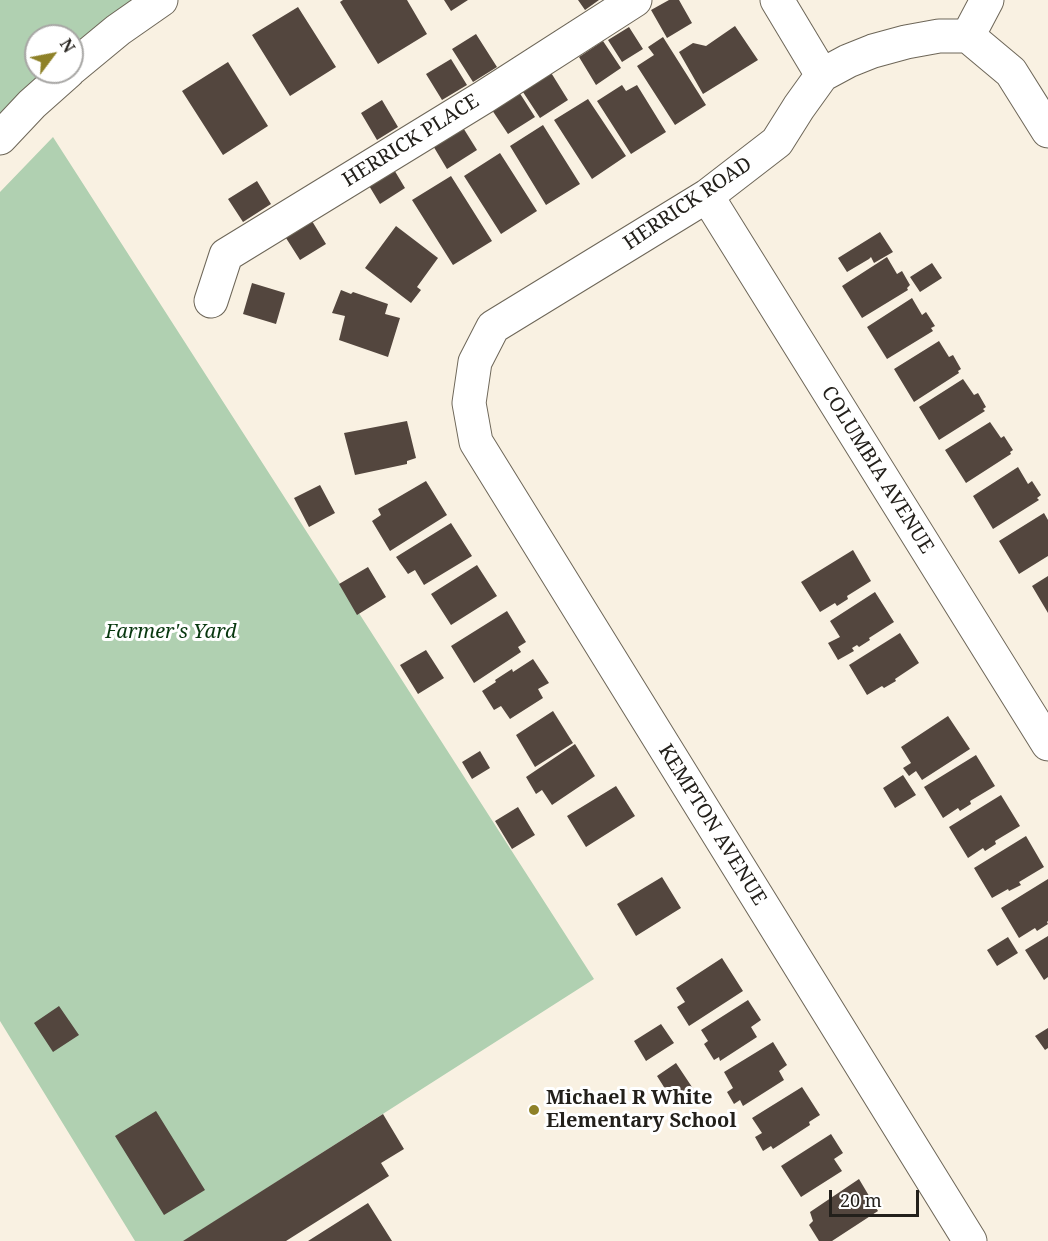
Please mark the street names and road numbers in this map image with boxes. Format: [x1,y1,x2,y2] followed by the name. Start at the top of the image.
[338,89,484,193] street label: HERRICK PLACE
[619,152,757,256] street label: HERRICK ROAD
[816,382,938,558] street label: COLUMBIA AVENUE
[653,740,771,910] street label: KEMPTON AVENUE

